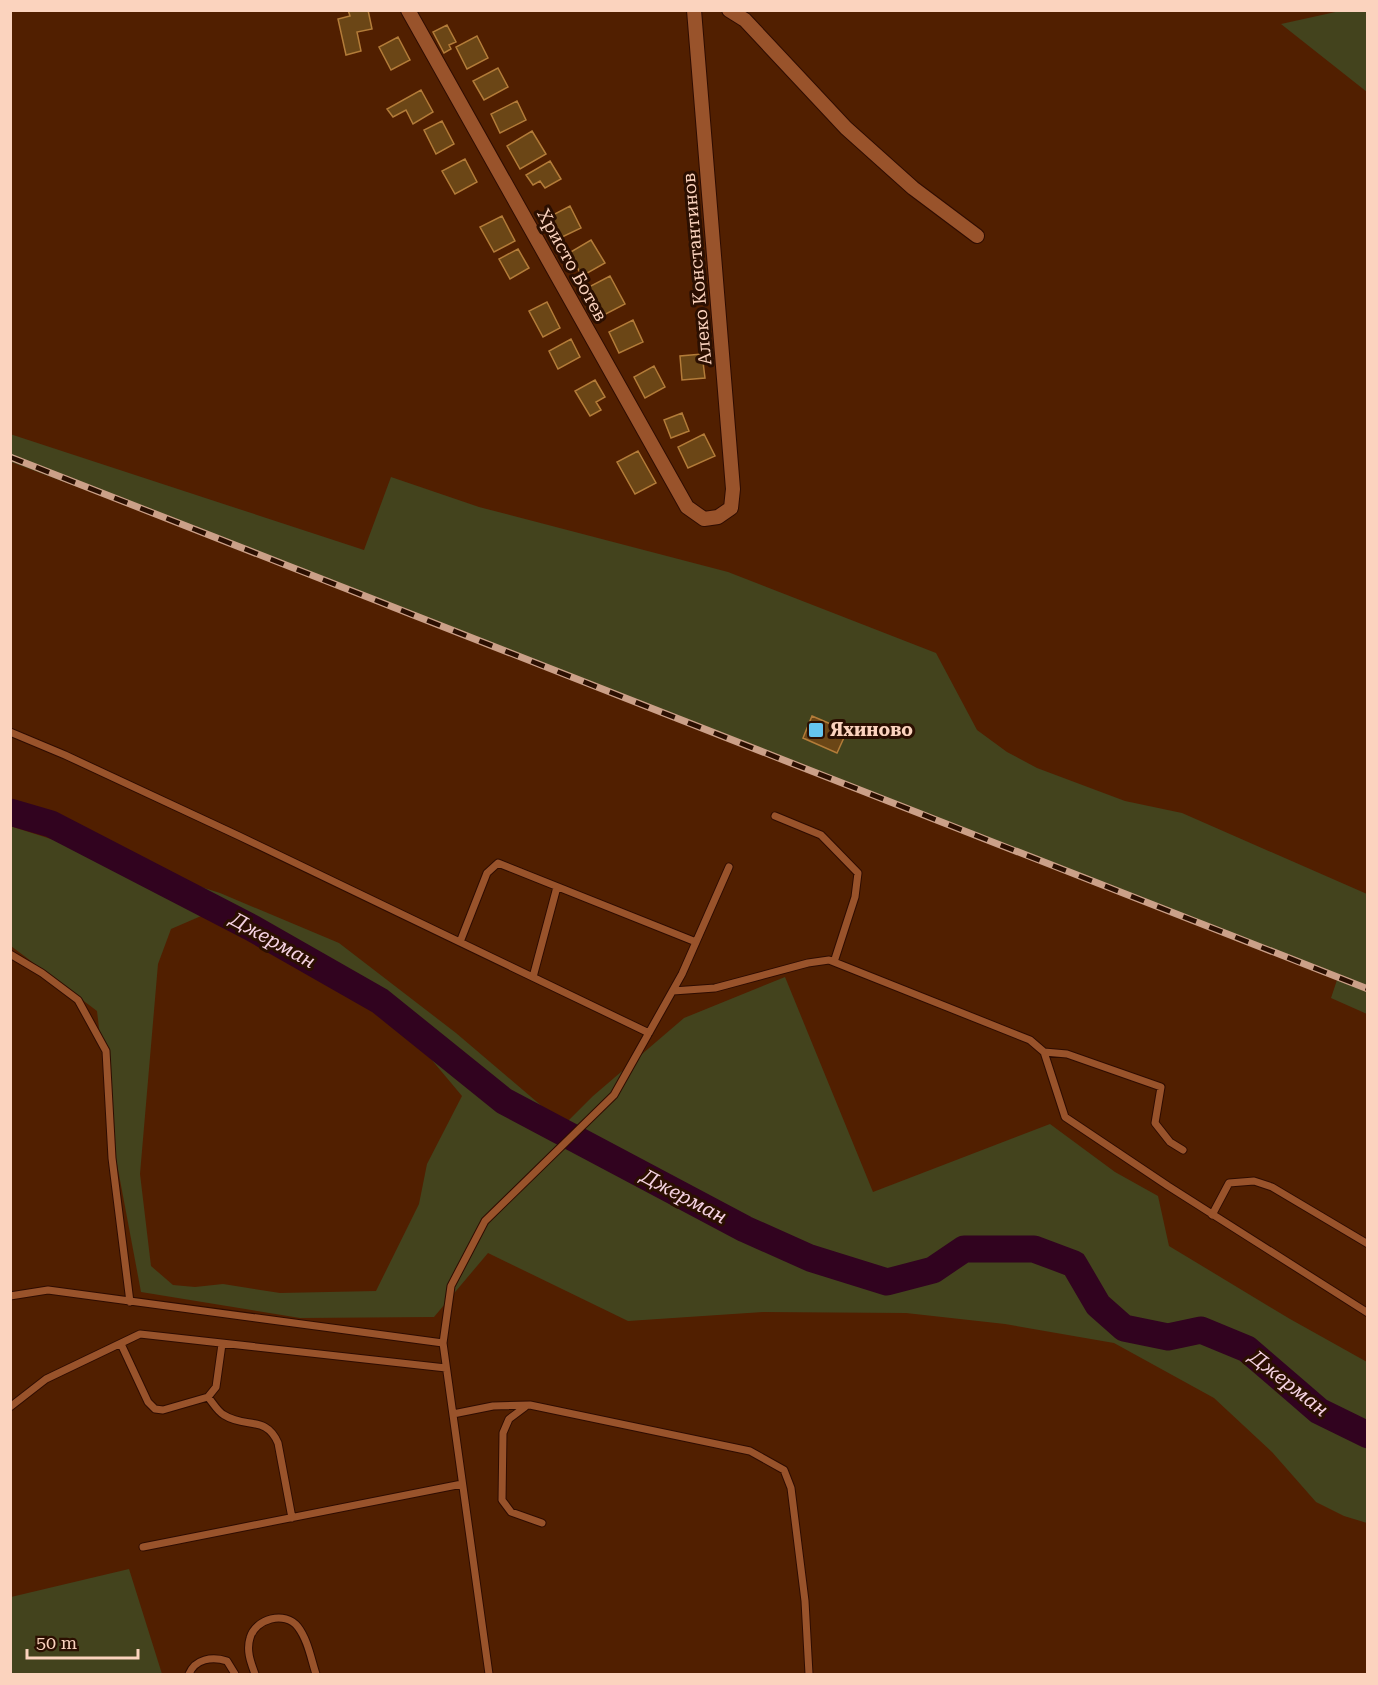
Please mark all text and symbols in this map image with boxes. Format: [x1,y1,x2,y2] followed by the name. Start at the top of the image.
[678,172,715,366] street label: Алеко Константинов
[533,205,612,325] street label: Христо Ботев
[830,719,913,740] place label: Яхиново
[807,721,825,739] marker: Яхиново
[225,906,320,973] water label: Джерман
[636,1163,731,1229] water label: Джерман
[1244,1344,1333,1421] water label: Джерман
[27,1622,138,1660] scale bar
[36,1632,77,1653] text: 50 m

